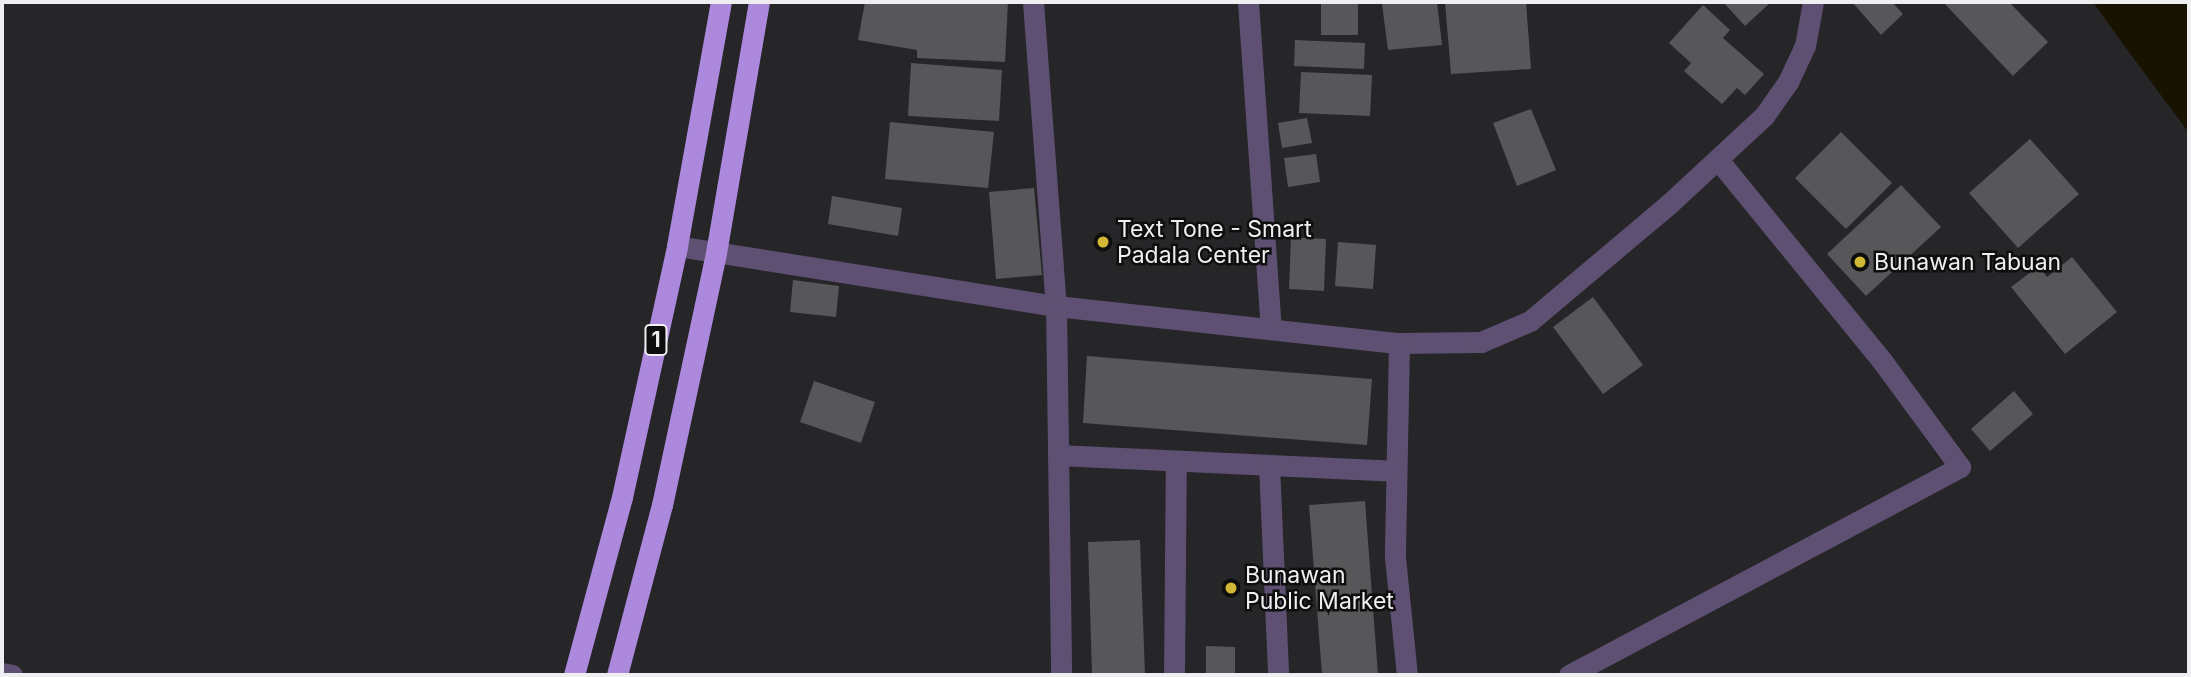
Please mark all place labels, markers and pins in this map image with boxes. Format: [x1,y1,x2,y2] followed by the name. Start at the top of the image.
[1117,215,1312,269] place label: Text Tone - Smart Padala Center
[1095,234,1111,250] marker: Text Tone - Smart Padala Center
[1874,248,2061,276] place label: Bunawan Tabuan
[1852,254,1868,270] marker: Bunawan Tabuan
[1245,561,1394,615] place label: Bunawan Public Market
[1223,580,1239,596] marker: Bunawan Public Market

